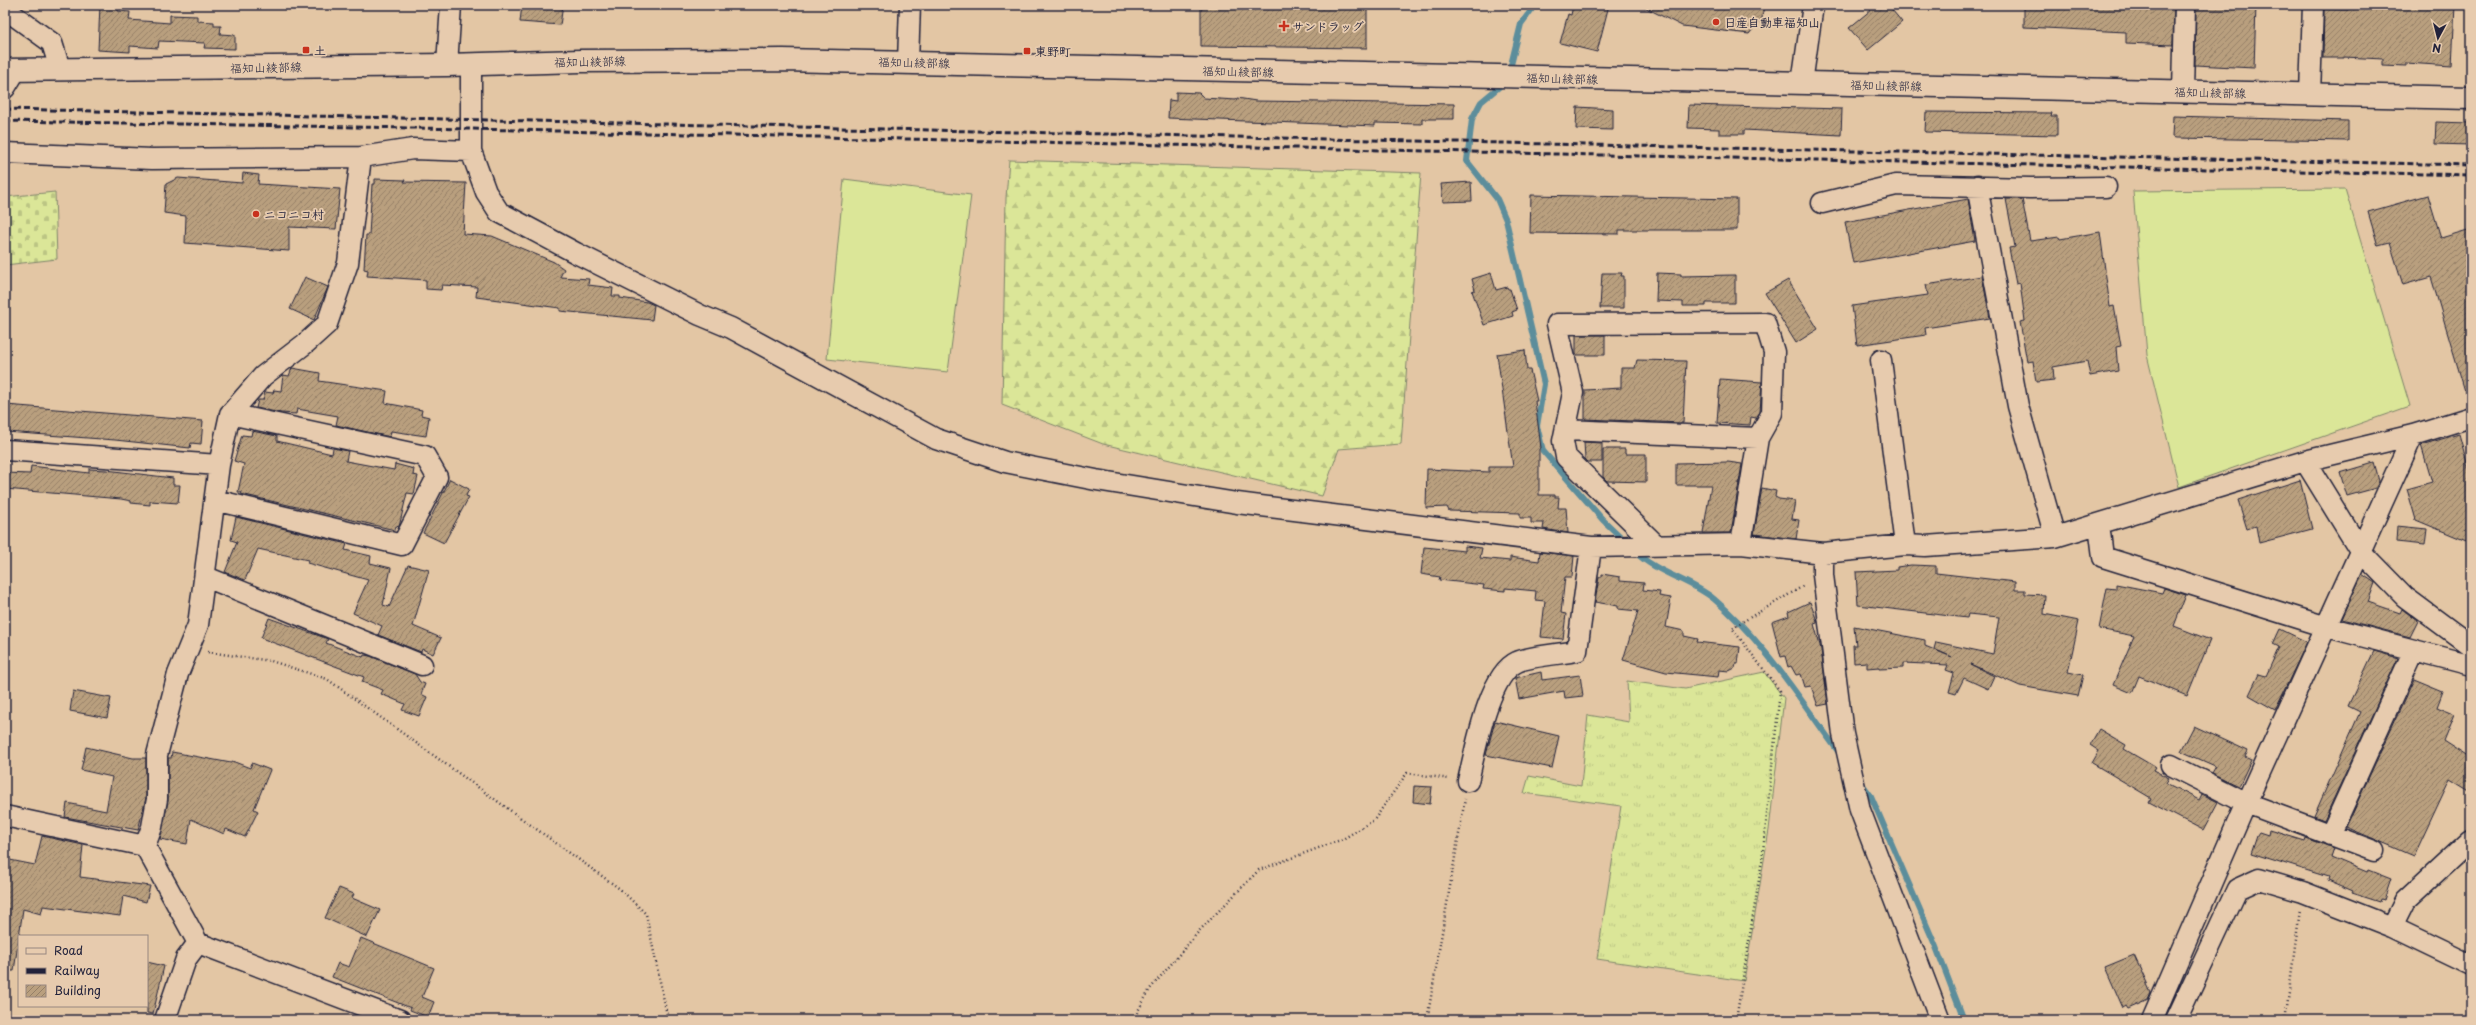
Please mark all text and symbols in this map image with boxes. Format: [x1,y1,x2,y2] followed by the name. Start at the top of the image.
[1724,13,1820,31] place label: 日産自動車福知山
[1292,17,1364,35] place label: サンドラッグ
[1711,17,1721,27] marker: 日産自動車福知山
[2418,18,2458,58] north arrow
[1279,21,1289,31] marker: サンドラッグ
[2431,39,2442,57] text: N
[314,41,326,59] place label: 土
[1035,42,1071,60] place label: 東野町
[301,45,311,55] marker: 土
[1022,46,1032,56] marker: 東野町
[554,51,626,71] street label: 福知山綾部線
[878,52,950,72] street label: 福知山綾部線
[230,57,302,77] street label: 福知山綾部線
[1202,61,1274,81] street label: 福知山綾部線
[1526,68,1598,88] street label: 福知山綾部線
[1850,75,1922,95] street label: 福知山綾部線
[2174,82,2246,102] street label: 福知山綾部線
[264,205,324,223] place label: ニコニコ村
[251,209,261,219] marker: ニコニコ村
[18,935,148,1007] legend
[54,941,83,959] text: Road
[54,961,100,979] text: Railway
[54,981,101,999] text: Building

